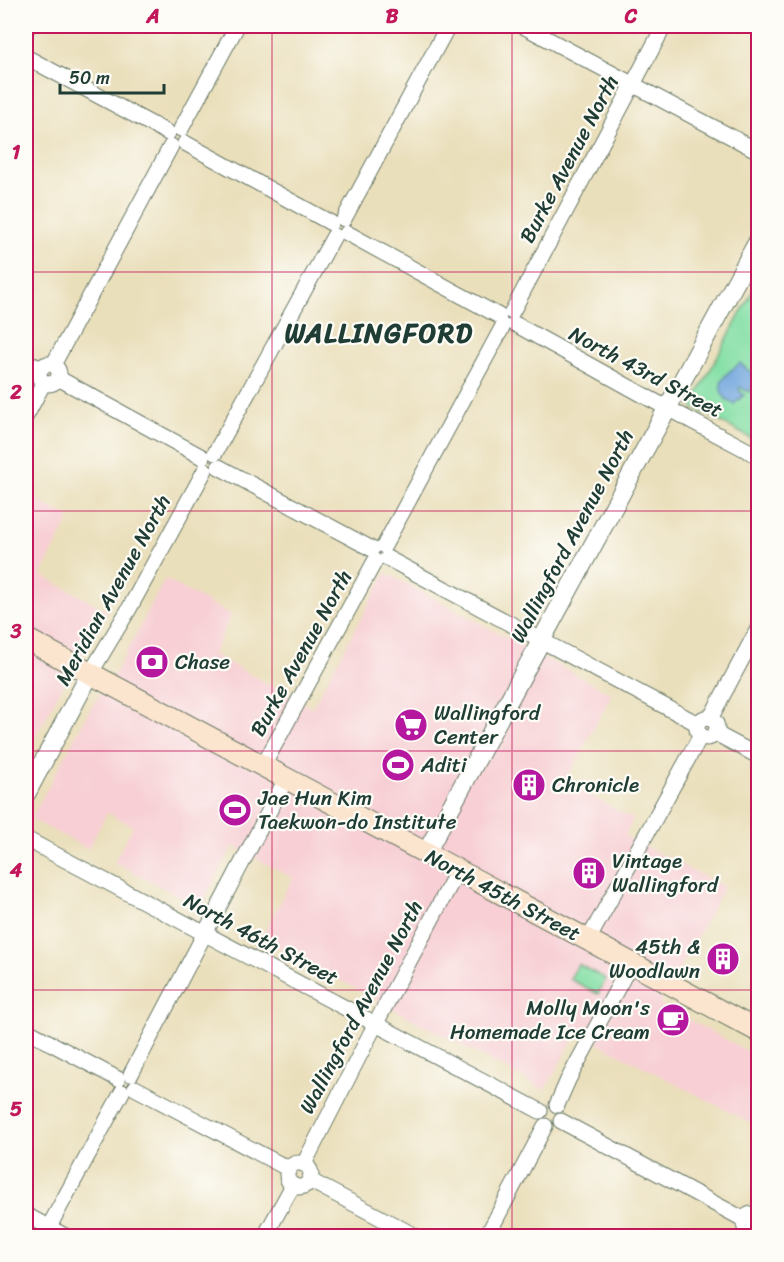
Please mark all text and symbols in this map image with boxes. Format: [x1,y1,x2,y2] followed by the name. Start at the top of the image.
[145,0,160,34] text: A
[386,0,399,34] text: B
[624,0,638,34] text: C
[60,57,164,95] scale bar
[69,62,110,94] text: 50 m
[509,68,629,250] street label: Burke Avenue North
[12,135,21,170] text: 1
[285,309,473,357] district label: WALLINGFORD
[562,315,730,429] street label: North 43rd Street
[9,375,22,410] text: 2
[499,422,645,650] street label: Wallingford Avenue North
[45,487,181,693] street label: Meridian Avenue North
[239,562,363,744] street label: Burke Avenue North
[10,614,22,649] text: 3
[175,643,230,681] place label: Chase
[134,644,170,680] bank icon: Chase
[434,694,542,756] place label: Wallingford Center
[393,707,429,743] supermarket icon: Wallingford Center
[420,746,468,784] place label: Aditi
[380,747,416,783] sports icon: Aditi
[552,766,639,804] place label: Chronicle
[511,767,547,803] building icon: Chronicle
[257,779,457,841] place label: Jae Hun Kim Taekwon-do Institute
[217,792,253,828] sports icon: Jae Hun Kim Taekwon-do Institute
[418,838,588,952] street label: North 45th Street
[612,842,720,904] place label: Vintage Wallingford
[9,853,23,888] text: 4
[571,855,607,891] building icon: Vintage Wallingford
[176,882,346,996] street label: North 46th Street
[288,893,434,1121] street label: Wallingford Avenue North
[609,928,700,990] place label: 45th & Woodlawn
[705,941,741,977] building icon: 45th & Woodlawn
[450,989,650,1051] place label: Molly Moon's Homemade Ice Cream
[655,1002,691,1038] cafe icon: Molly Moon's Homemade Ice Cream
[10,1092,22,1127] text: 5

